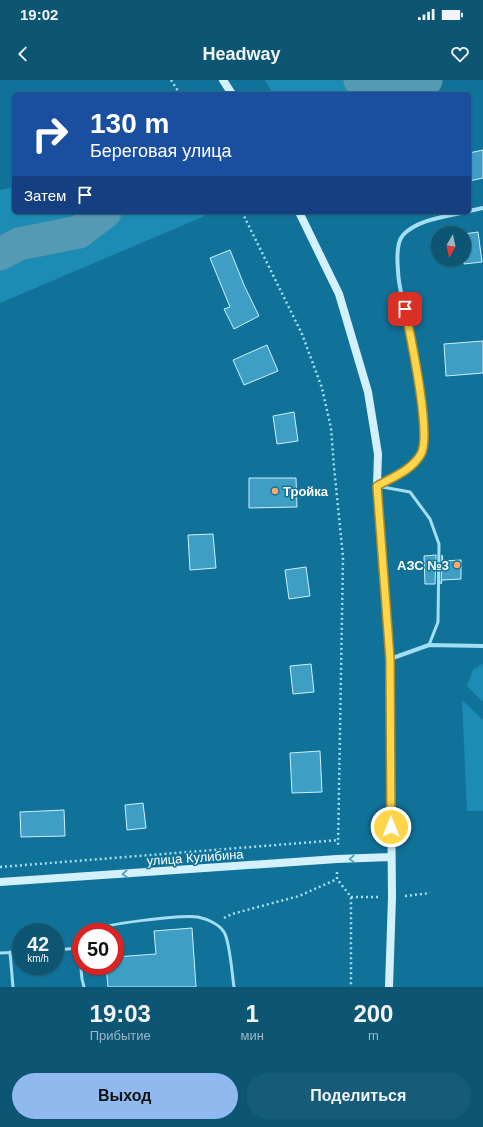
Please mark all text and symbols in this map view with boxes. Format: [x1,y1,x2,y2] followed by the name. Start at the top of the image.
[20,6,58,23] text: 19:02
[12,43,34,65] icon: back
[449,43,471,65] icon: heart
[202,44,281,64] text: Headway
[24,108,76,160] icon: right
[90,108,169,139] text: 130 m
[90,141,232,161] text: Береговая улица
[74,184,96,206] icon: arrive
[24,187,66,204] text: Затем
[431,226,471,266] north arrow
[431,226,471,266] map controls
[388,292,422,326] pin
[394,298,416,320] icon: arrive
[283,484,329,499] place label: Тройка
[270,486,280,496] marker: Тройка
[397,558,449,573] place label: АЗС №3
[452,560,462,570] marker: АЗС №3
[370,806,412,848] position arrow
[146,847,245,868] street label: улица Кулибина
[349,854,355,863] one-way arrow
[122,869,128,878] one-way arrow
[72,923,124,975] speed limit sign: 50
[27,933,49,955] text: 42
[27,953,49,964] text: km/h
[90,1000,151,1027] text: 19:03
[245,1000,259,1027] text: 1
[353,1000,393,1027] text: 200
[90,1028,151,1043] text: Прибытие
[240,1028,264,1043] text: мин
[368,1028,379,1043] text: m
[12,1073,238,1119] button: Выход
[246,1073,471,1119] button: Поделиться

